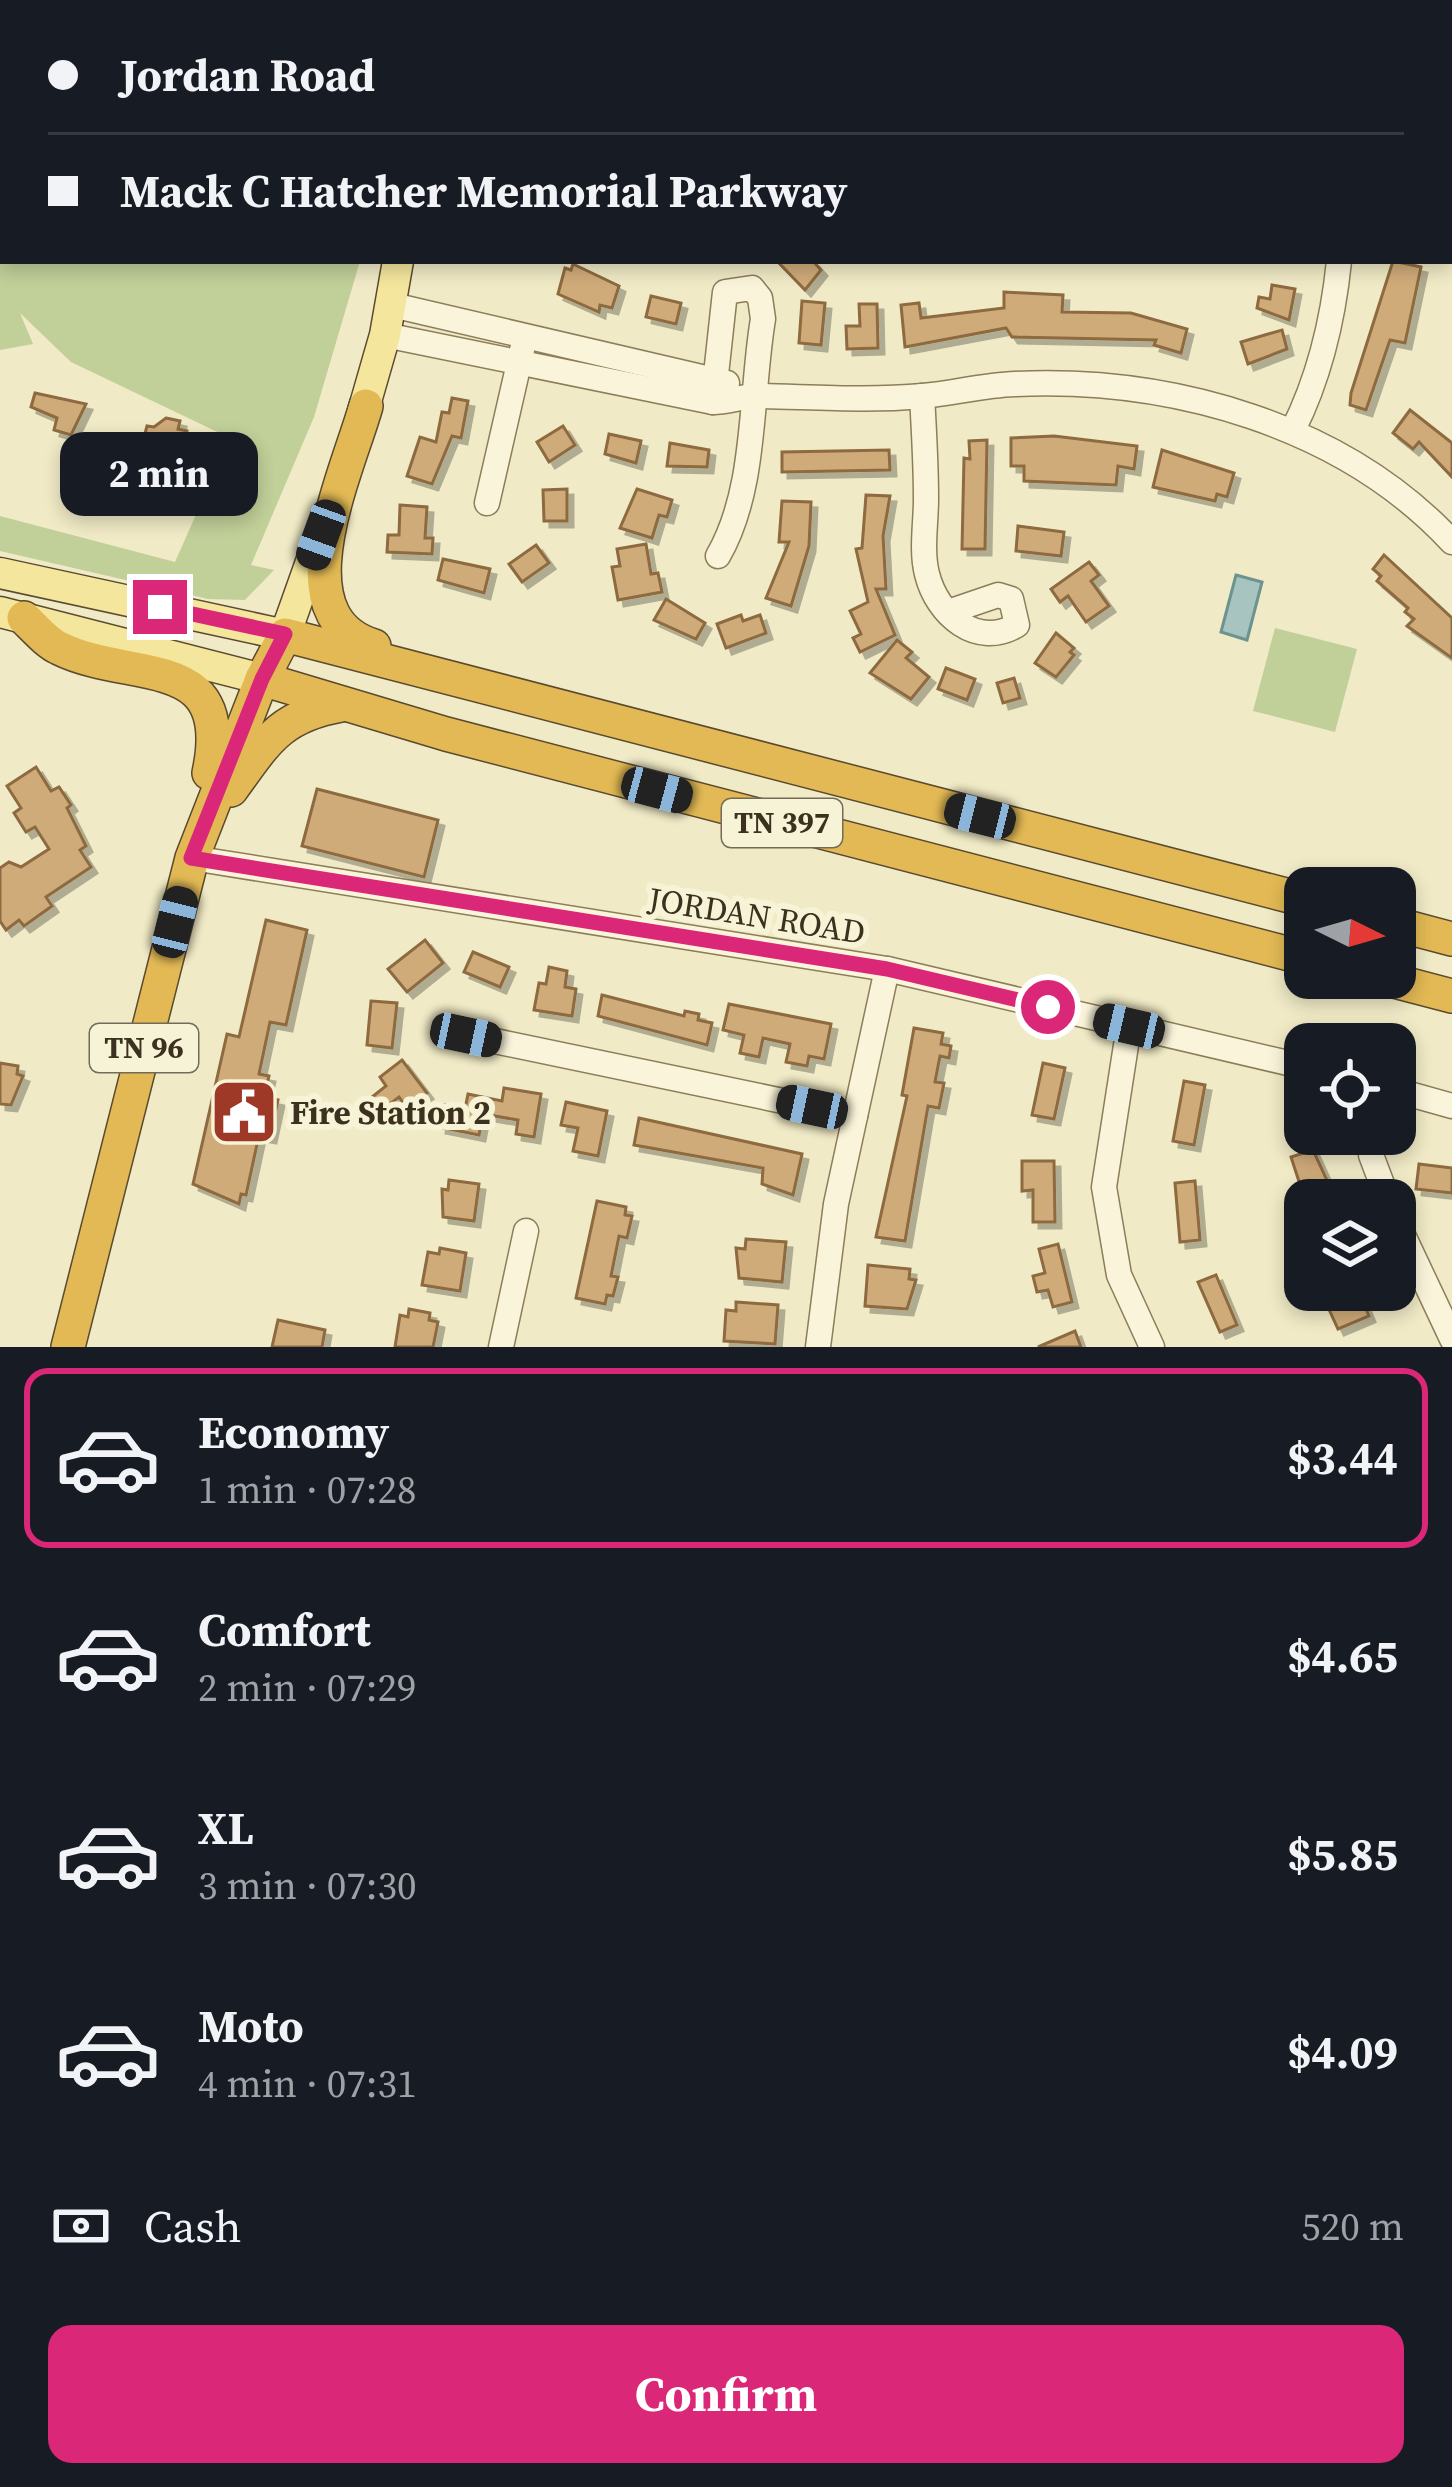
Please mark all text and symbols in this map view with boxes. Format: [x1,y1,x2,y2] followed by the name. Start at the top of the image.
[120,44,375,106] text: Jordan Road
[120,160,848,222] text: Mack C Hatcher Memorial Parkway
[61,433,259,517] callout: 2 min
[108,447,210,500] text: 2 min
[292,495,350,575] car
[133,580,187,634] route end
[618,763,696,817] car
[941,790,1019,842] car
[722,799,842,847] road number: TN 397
[1284,867,1416,999] north arrow
[1284,867,1416,1311] map controls
[644,876,869,955] street label: JORDAN ROAD
[149,883,201,961] car
[1021,980,1075,1034] route start
[1090,1000,1168,1052] car
[427,1010,505,1060] car
[1284,1023,1416,1155] button: locate
[90,1024,198,1072] road number: TN 96
[209,1077,279,1147] public building icon: Fire Station 2
[773,1082,851,1132] car
[290,1090,491,1135] place label: Fire Station 2
[1284,1179,1416,1311] button: layers
[198,1401,389,1463] text: Economy
[54,1404,162,1512] icon: car
[1287,1427,1398,1489] text: $3.44
[198,1463,417,1516] text: 1 min · 07:28
[198,1599,371,1661] text: Comfort
[54,1602,162,1710] icon: car
[1287,1625,1398,1687] text: $4.65
[198,1661,417,1714] text: 2 min · 07:29
[198,1797,254,1859] text: XL
[54,1800,162,1908] icon: car
[1287,1823,1398,1885] text: $5.85
[198,1859,417,1912] text: 3 min · 07:30
[198,1995,304,2057] text: Moto
[54,1998,162,2106] icon: car
[1287,2021,1398,2083] text: $4.09
[198,2057,417,2110] text: 4 min · 07:31
[48,2193,114,2259] icon: cash
[144,2195,241,2257] text: Cash
[1301,2200,1404,2253] text: 520 m
[48,2325,1404,2463] button: Confirm

